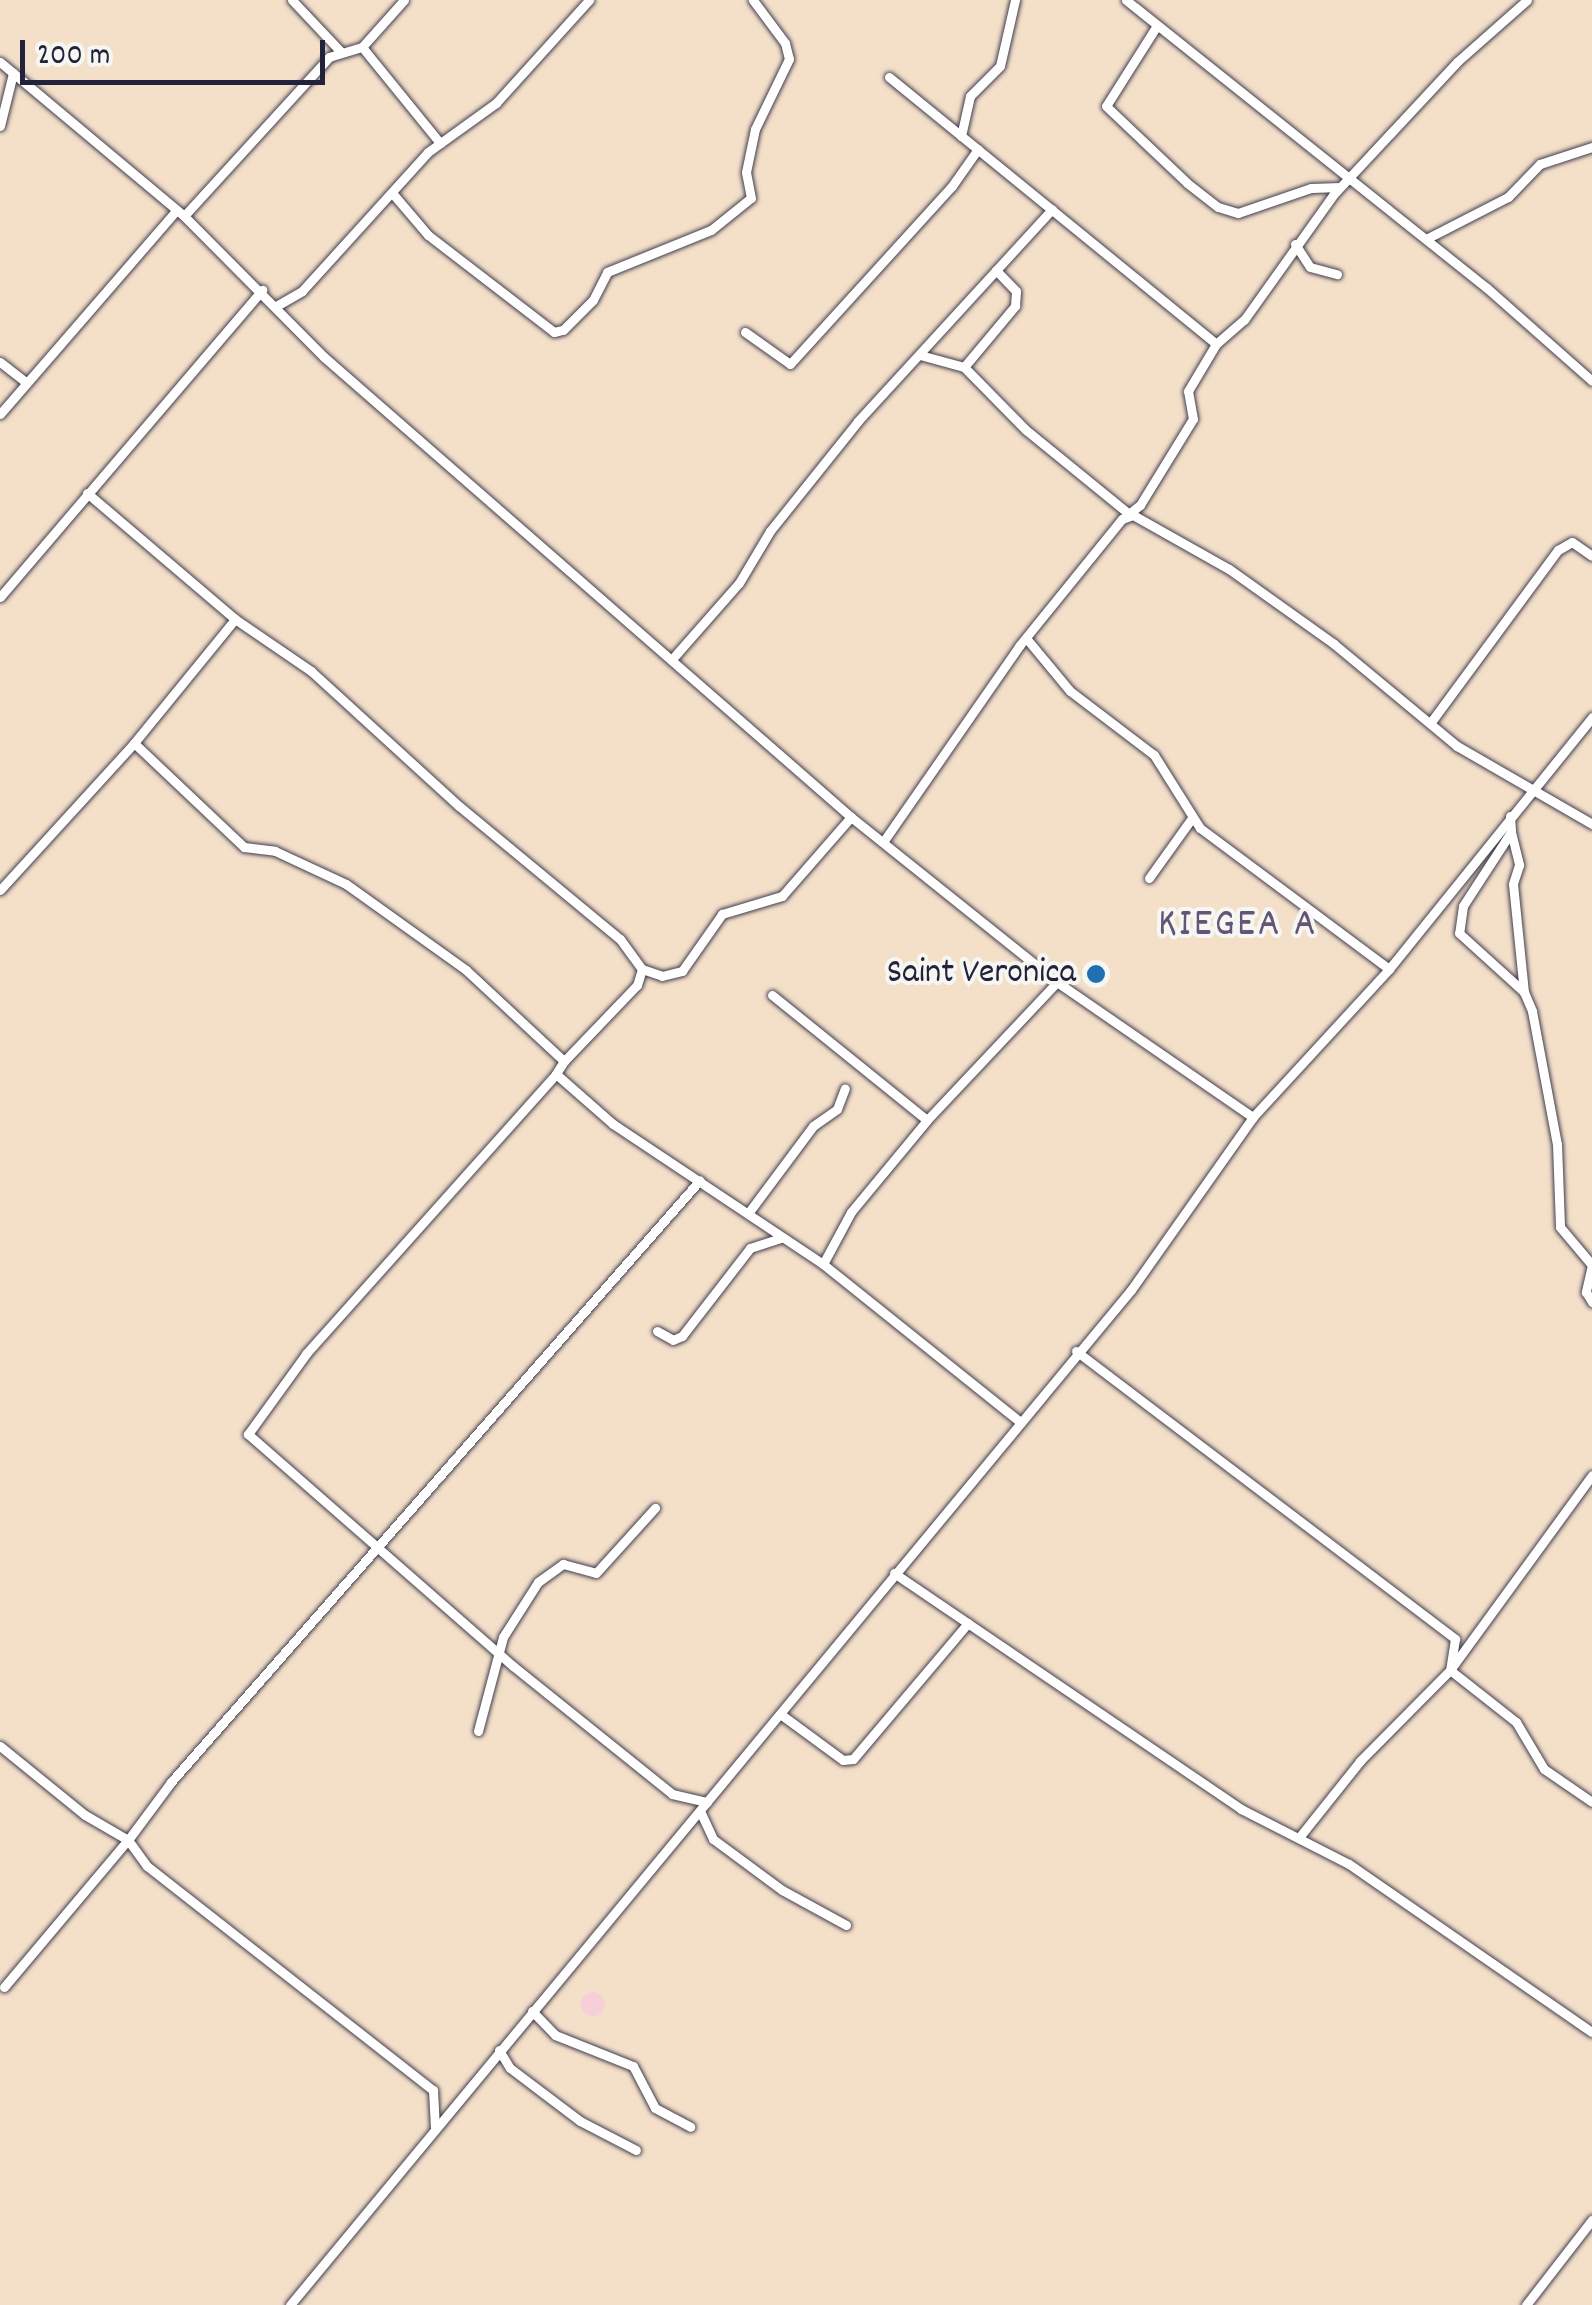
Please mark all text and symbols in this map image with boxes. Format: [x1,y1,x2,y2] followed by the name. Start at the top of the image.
[25,20,330,82] scale bar
[37,36,110,79] text: 200 m
[1158,903,1318,951] district label: KIEGEA A
[887,953,1076,995] place label: Saint Veronica
[1085,963,1107,985] marker: Saint Veronica

